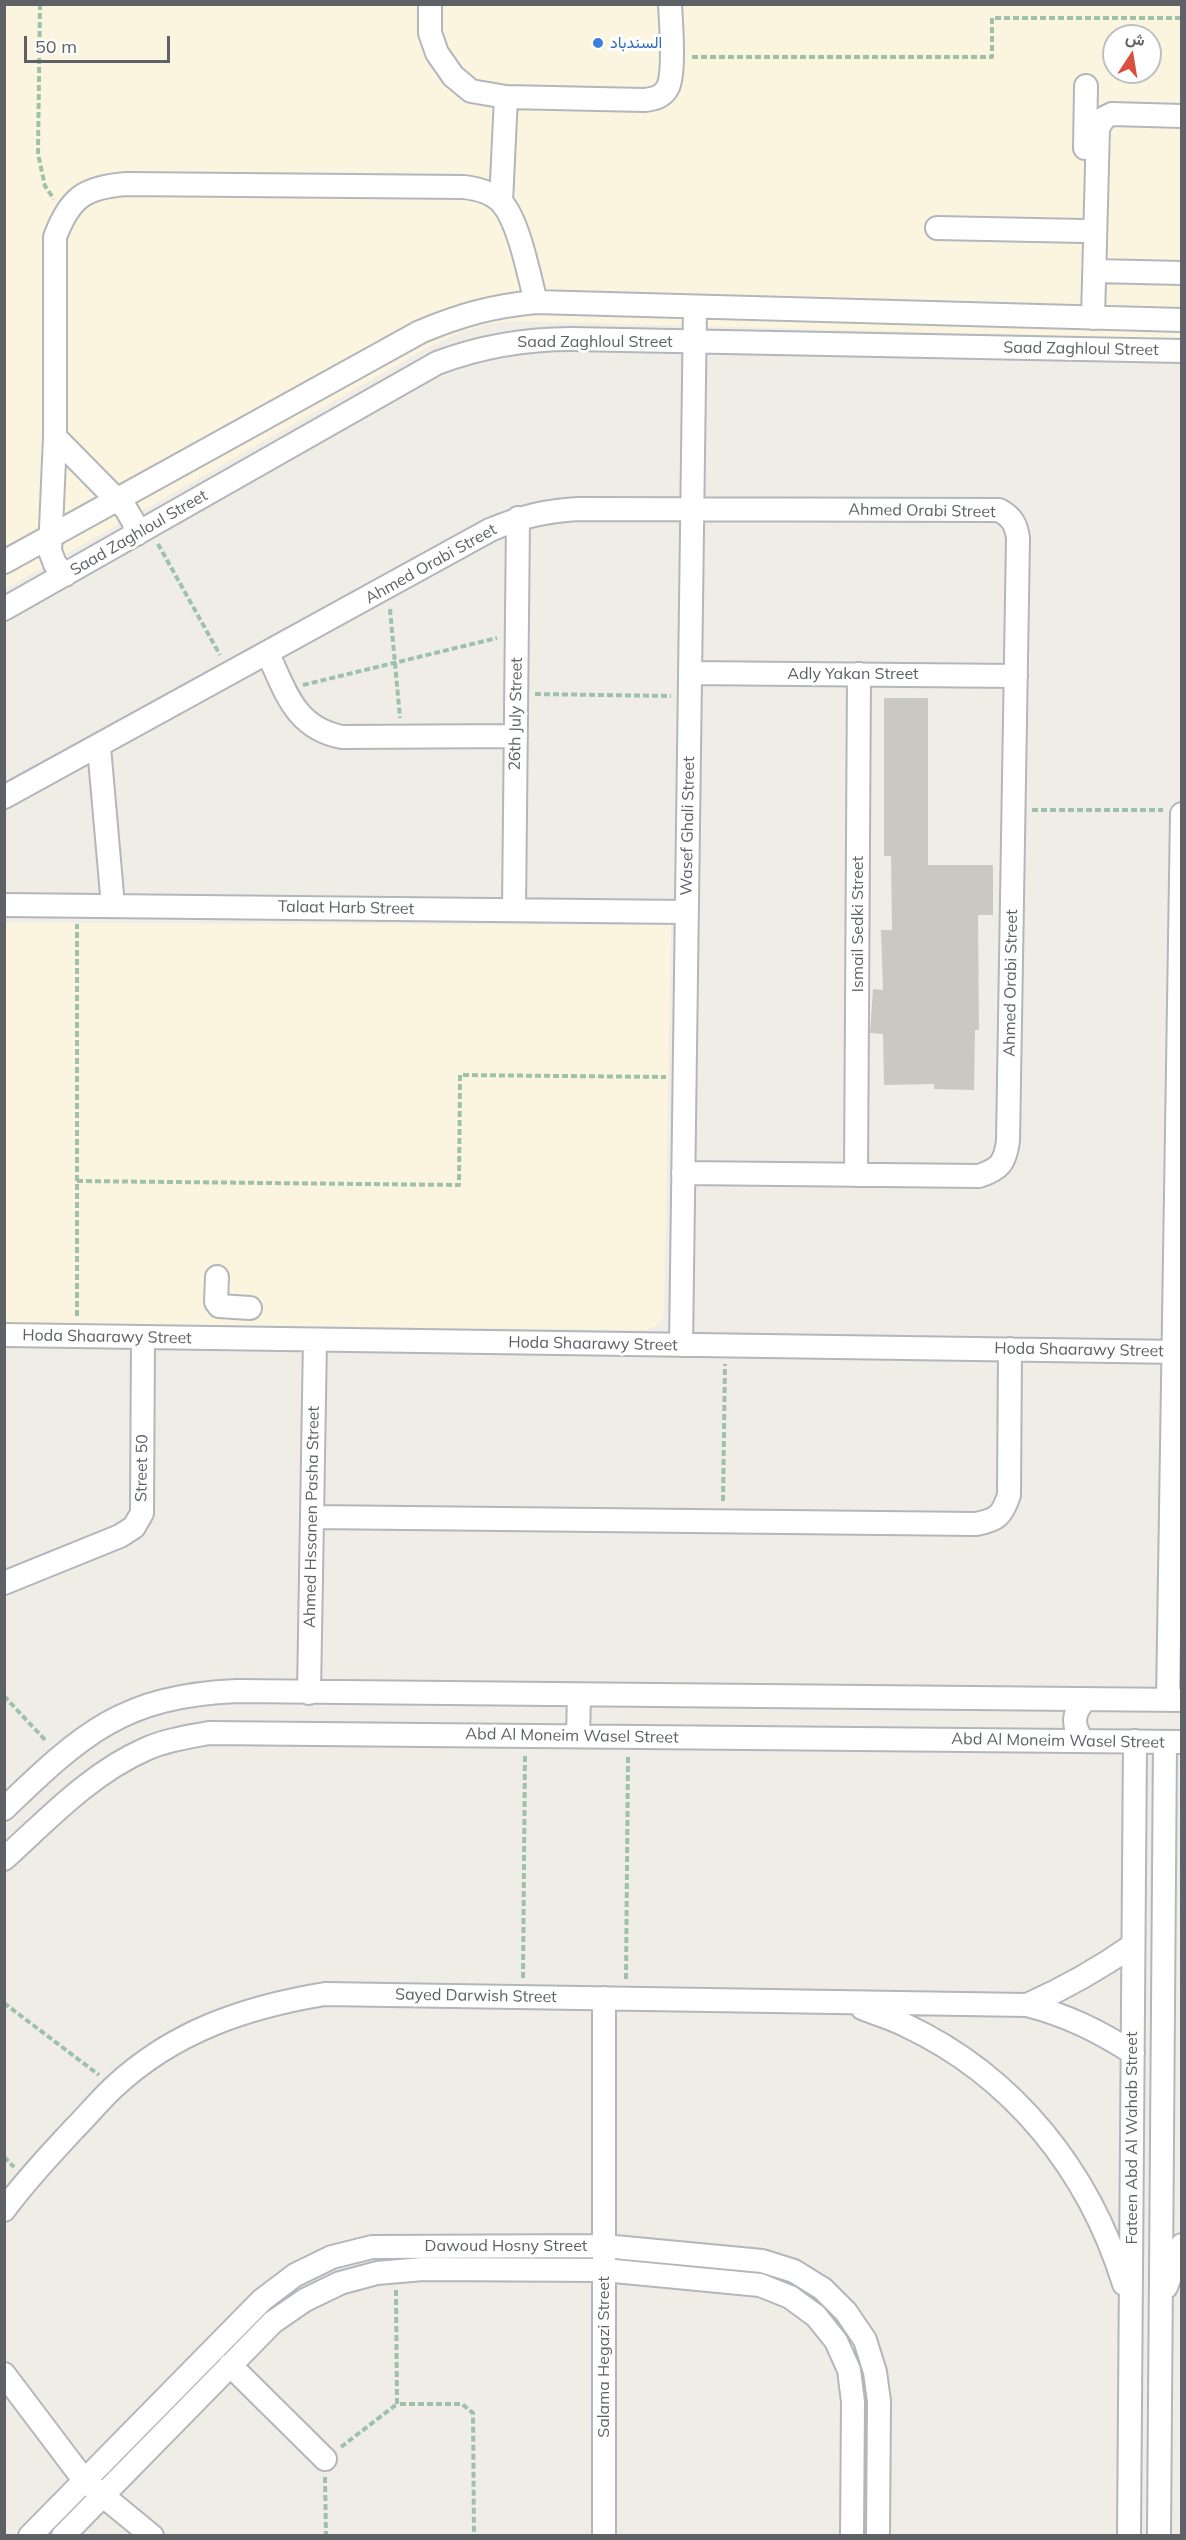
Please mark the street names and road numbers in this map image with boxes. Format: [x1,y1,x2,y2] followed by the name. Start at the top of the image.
[517,332,673,352] street label: Saad Zaghloul Street
[1003,338,1159,360] street label: Saad Zaghloul Street
[67,486,211,580] street label: Saad Zaghloul Street
[848,500,996,522] street label: Ahmed Orabi Street
[362,520,500,608] street label: Ahmed Orabi Street
[505,657,527,771] street label: 26th July Street
[787,664,919,684] street label: Adly Yakan Street
[677,756,699,896] street label: Wasef Ghali Street
[848,856,868,992] street label: Ismail Sedki Street
[278,897,414,919] street label: Talaat Harb Street
[1000,909,1022,1057] street label: Ahmed Orabi Street
[22,1326,192,1348] street label: Hoda Shaarawy Street
[508,1333,678,1355] street label: Hoda Shaarawy Street
[994,1339,1164,1361] street label: Hoda Shaarawy Street
[300,1406,324,1628] street label: Ahmed Hssanen Pasha Street
[132,1434,152,1502] street label: Street 50
[465,1725,679,1747] street label: Abd Al Moneim Wasel Street
[951,1730,1165,1752] street label: Abd Al Moneim Wasel Street
[395,1985,557,2007] street label: Sayed Darwish Street
[1122,2031,1142,2245] street label: Fateen Abd Al Wahab Street
[425,2236,587,2256] street label: Dawoud Hosny Street
[594,2276,614,2438] street label: Salama Hegazi Street

